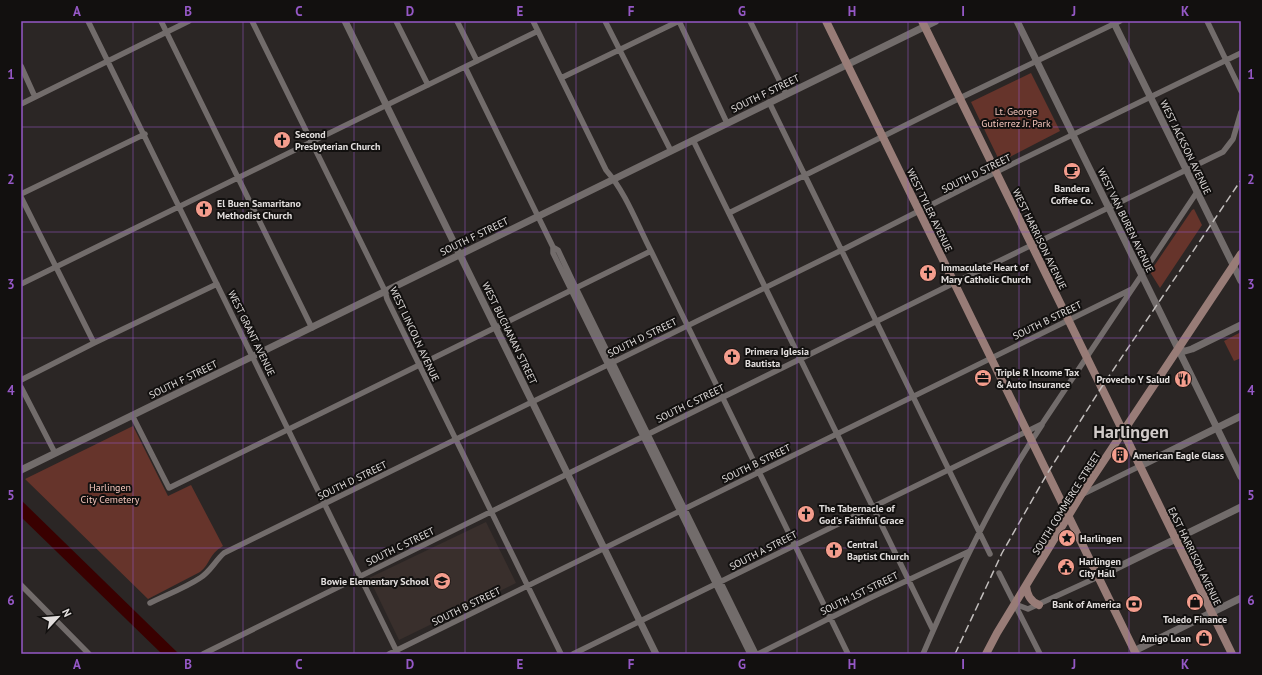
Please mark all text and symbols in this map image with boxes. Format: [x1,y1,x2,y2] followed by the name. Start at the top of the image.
[73,3,81,20] text: A
[184,3,192,20] text: B
[295,3,303,20] text: C
[406,3,414,20] text: D
[517,3,524,20] text: E
[628,3,635,20] text: F
[738,3,746,20] text: G
[848,3,856,20] text: H
[961,3,965,20] text: I
[1071,3,1076,20] text: J
[1181,3,1189,20] text: K
[7,66,15,83] text: 1
[1247,66,1255,83] text: 1
[729,71,802,116] street label: SOUTH F STREET
[1157,98,1214,197] street label: WEST JACKSON AVENUE
[981,105,1051,130] park label: Lt. George Gutierrez Jr. Park
[295,128,380,153] place label: Second Presbyterian Church
[272,130,292,150] church icon: Second Presbyterian Church
[939,151,1014,196] street label: SOUTH D STREET
[1062,161,1082,181] cafe icon: Bandera Coffee Co.
[904,166,955,254] street label: WEST TYLER AVENUE
[1095,166,1157,275] street label: WEST VAN BUREN AVENUE
[7,171,15,188] text: 2
[1247,171,1255,188] text: 2
[1051,182,1094,207] place label: Bandera Coffee Co.
[1010,187,1070,292] street label: WEST HARRISON AVENUE
[217,197,301,222] place label: El Buen Samaritano Methodist Church
[194,199,214,219] church icon: El Buen Samaritano Methodist Church
[438,214,511,259] street label: SOUTH F STREET
[941,261,1031,286] place label: Immaculate Heart of Mary Catholic Church
[918,263,938,283] church icon: Immaculate Heart of Mary Catholic Church
[7,276,15,293] text: 3
[1247,276,1255,293] text: 3
[479,280,540,387] street label: WEST BUCHANAN STREET
[387,285,442,384] street label: WEST LINCOLN AVENUE
[225,288,278,378] street label: WEST GRANT AVENUE
[1011,298,1084,343] street label: SOUTH B STREET
[605,315,680,360] street label: SOUTH D STREET
[745,345,809,370] place label: Primera Iglesia Bautista
[722,347,742,367] church icon: Primera Iglesia Bautista
[147,357,220,402] street label: SOUTH F STREET
[996,366,1080,391] place label: Triple R Income Tax & Auto Insurance
[973,368,993,388] office icon: Triple R Income Tax & Auto Insurance
[1173,369,1193,389] restaurant icon: Provecho Y Salud
[1097,373,1170,386] place label: Provecho Y Salud
[654,381,727,426] street label: SOUTH C STREET
[7,382,15,399] text: 4
[1247,382,1255,399] text: 4
[1093,420,1169,443] district label: Harlingen
[720,441,793,486] street label: SOUTH B STREET
[1110,445,1130,465] building icon: American Eagle Glass
[1029,449,1104,557] street label: SOUTH COMMERCE STREET
[1133,449,1224,462] place label: American Eagle Glass
[315,458,390,503] street label: SOUTH D STREET
[81,481,140,506] park label: Harlingen City Cemetery
[7,487,15,504] text: 5
[1247,487,1255,504] text: 5
[819,502,904,527] place label: The Tabernacle of God's Faithful Grace
[796,504,816,524] church icon: The Tabernacle of God's Faithful Grace
[1165,505,1224,608] street label: EAST HARRISON AVENUE
[364,524,437,569] street label: SOUTH C STREET
[727,528,800,573] street label: SOUTH A STREET
[1057,528,1077,548] place icon: Harlingen
[1080,532,1122,545] place label: Harlingen
[847,538,909,563] place label: Central Baptist Church
[824,540,844,560] church icon: Central Baptist Church
[1079,555,1121,580] place label: Harlingen City Hall
[1056,557,1076,577] public building icon: Harlingen City Hall
[818,569,901,618] street label: SOUTH 1ST STREET
[432,571,452,591] school or university icon: Bowie Elementary School
[321,575,429,588] place label: Bowie Elementary School
[430,584,503,629] street label: SOUTH B STREET
[7,592,15,609] text: 6
[1185,592,1205,612] shop icon: Toledo Finance
[1247,592,1255,609] text: 6
[1124,594,1144,614] bank icon: Bank of America
[38,597,78,637] north arrow
[1052,598,1121,611] place label: Bank of America
[59,606,75,619] text: N
[1163,613,1227,626] place label: Toledo Finance
[1194,628,1214,648] shop icon: Amigo Loan
[1140,632,1191,645] place label: Amigo Loan
[73,656,81,673] text: A
[184,656,192,673] text: B
[295,656,303,673] text: C
[406,656,414,673] text: D
[517,656,524,673] text: E
[628,656,635,673] text: F
[738,656,746,673] text: G
[848,656,856,673] text: H
[961,656,965,673] text: I
[1071,656,1076,673] text: J
[1181,656,1189,673] text: K

